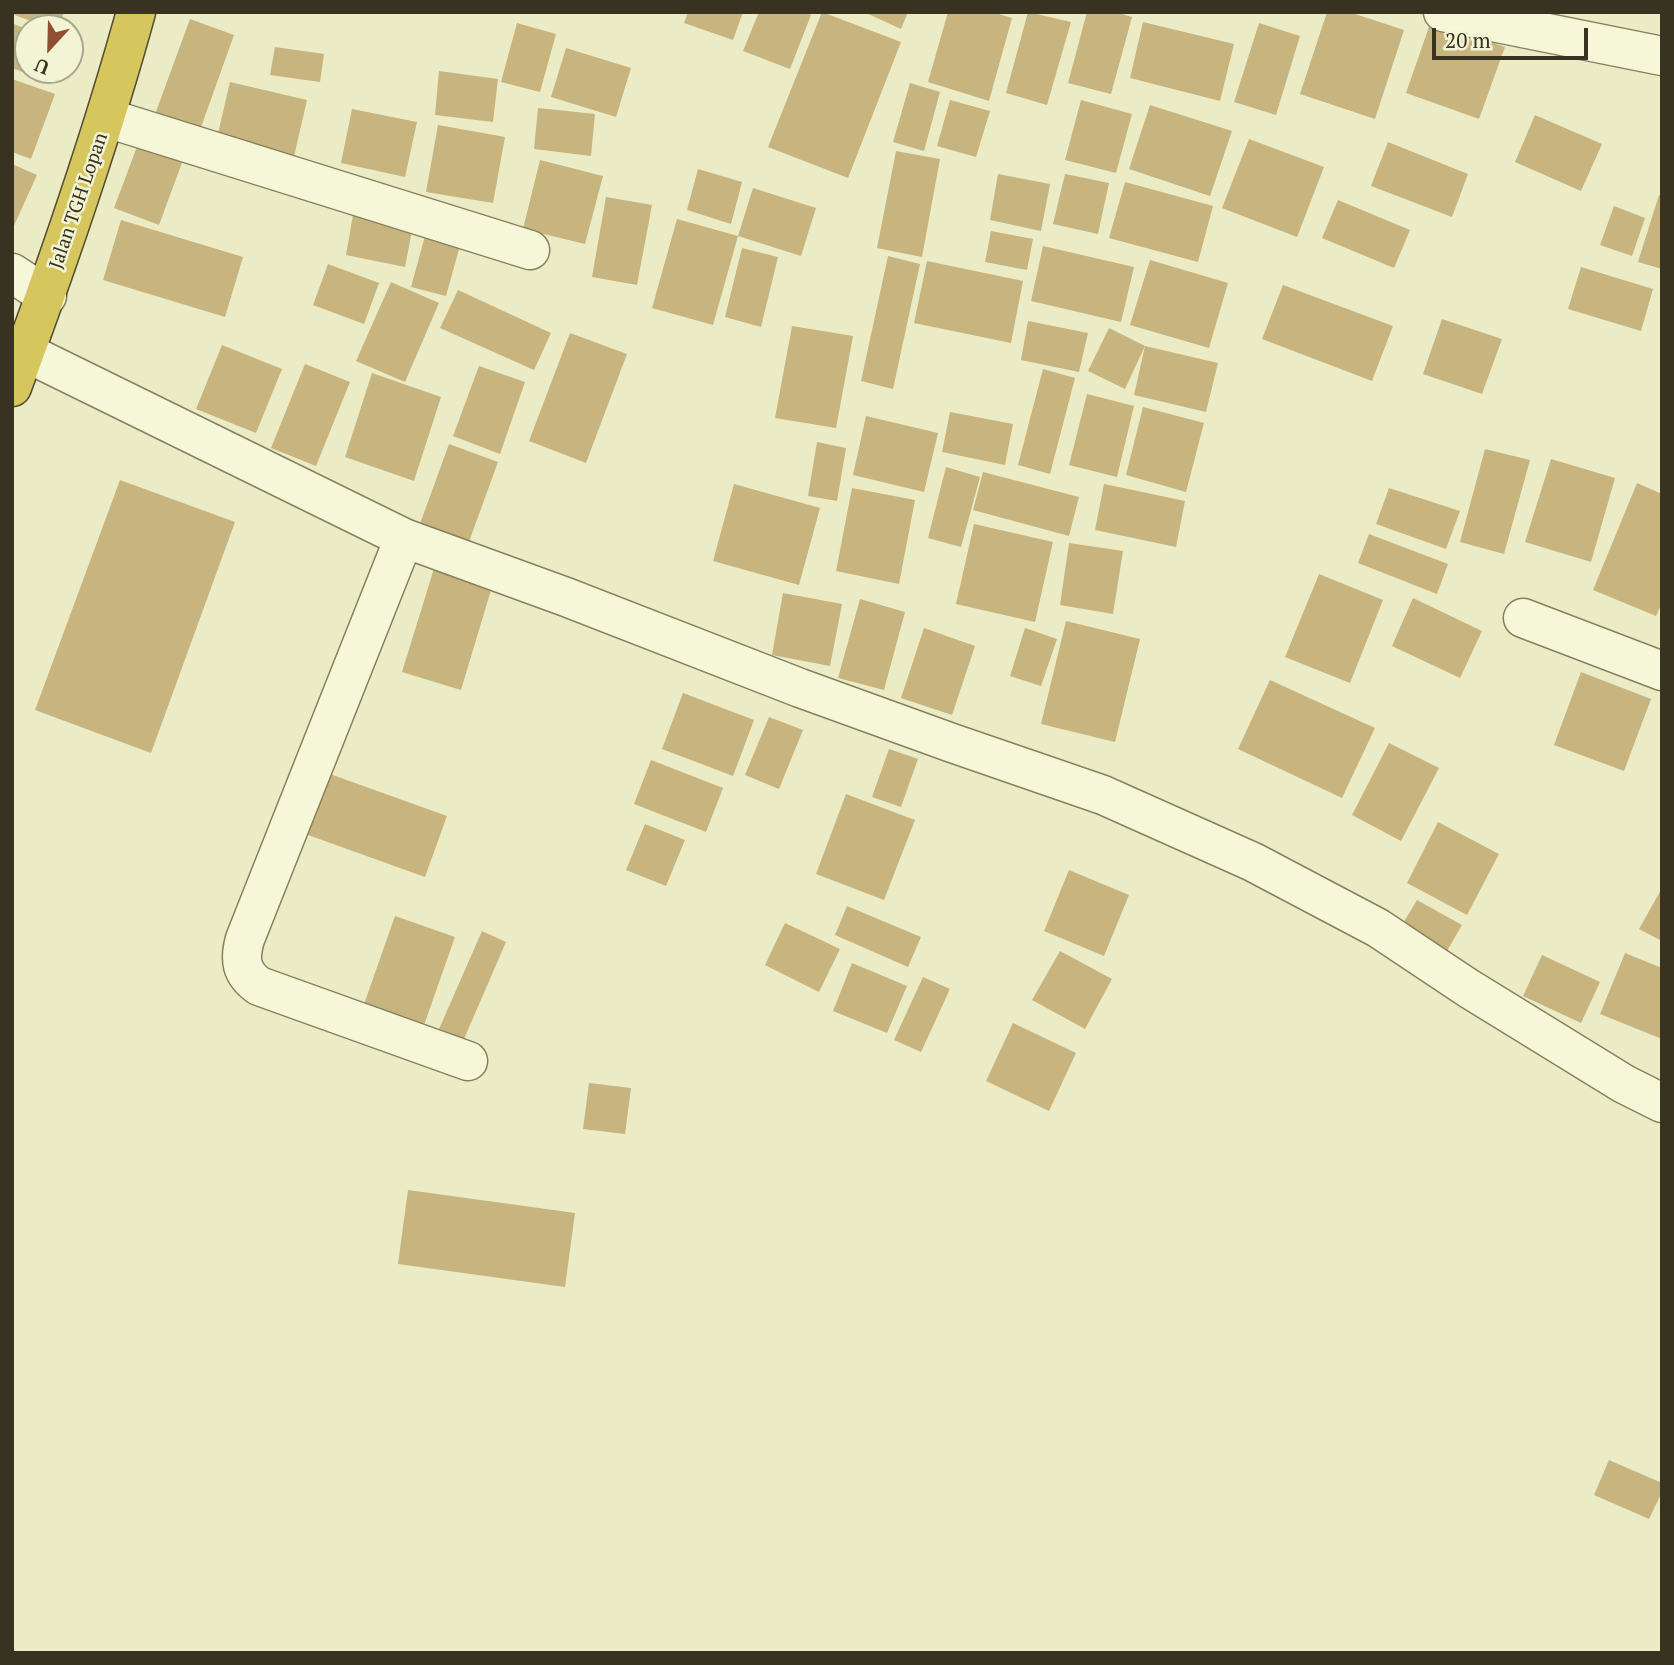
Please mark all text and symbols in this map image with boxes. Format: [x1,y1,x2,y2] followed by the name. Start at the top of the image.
[14,14,84,84] north arrow
[1436,14,1592,58] scale bar
[1445,26,1491,54] text: 20 m
[31,53,53,81] text: U
[45,130,113,272] street label: Jalan TGH Lopan

